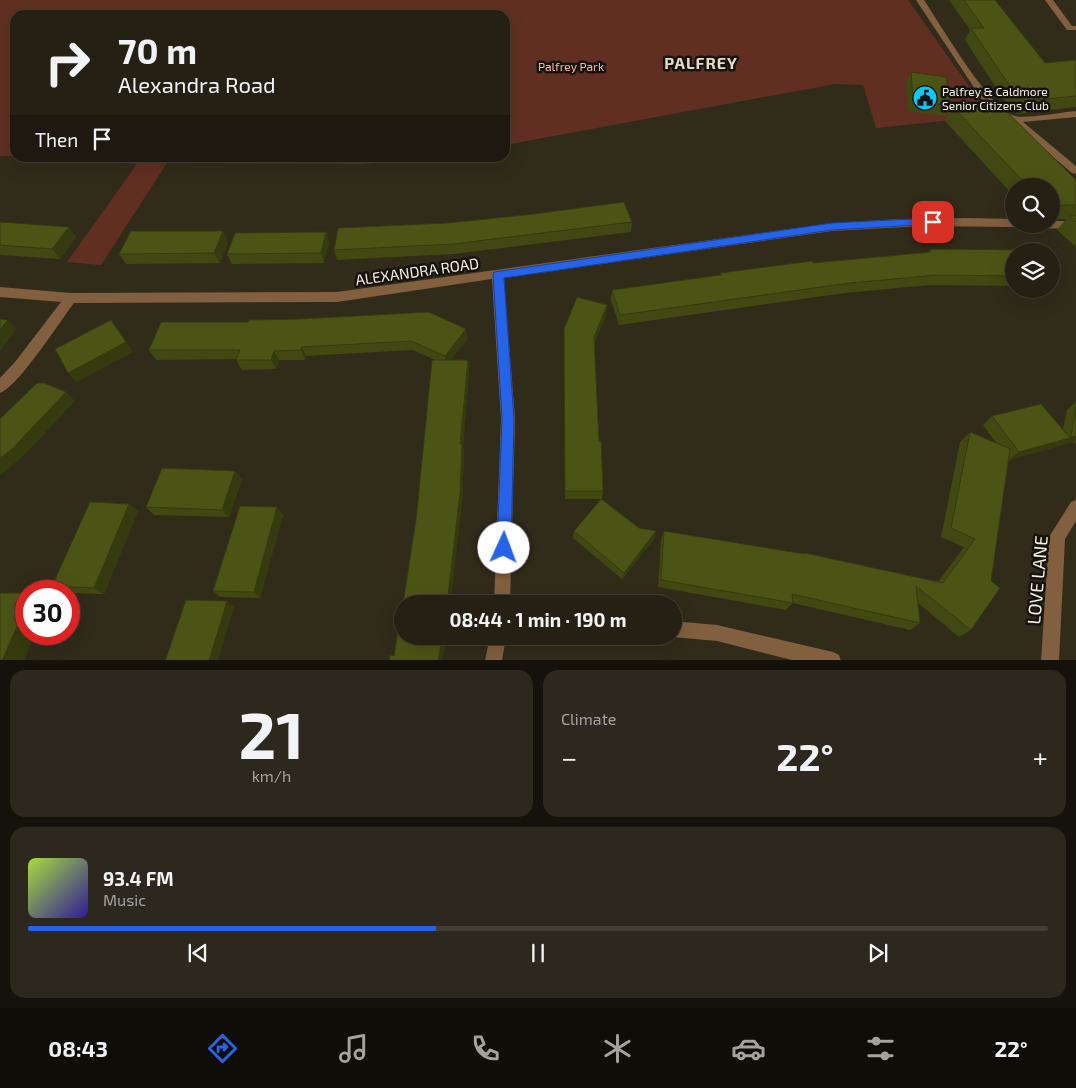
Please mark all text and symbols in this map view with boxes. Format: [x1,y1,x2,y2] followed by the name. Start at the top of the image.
[118,29,197,71] text: 70 m
[35,30,100,95] icon: right
[664,53,738,72] district label: PALFREY
[538,59,604,73] park label: Palfrey Park
[118,71,276,97] text: Alexandra Road
[942,84,1049,112] place label: Palfrey & Caldmore Senior Citizens Club
[912,85,938,111] public building icon: Palfrey & Caldmore Senior Citizens Club
[88,125,116,153] icon: arrive
[35,128,78,151] text: Then
[1005,178,1060,298] map controls
[1005,178,1060,233] button: search
[912,201,954,243] pin
[919,208,947,236] icon: arrive
[1005,243,1060,298] button: layers
[354,253,480,289] street label: ALEXANDRA ROAD
[477,521,529,573] position arrow
[1022,535,1052,625] street label: LOVE LANE
[15,580,80,645] speed limit sign: 30
[450,608,626,631] text: 08:44 · 1 min · 190 m
[239,694,304,772] text: 21
[561,709,616,728] text: Climate
[776,733,834,779] text: 22°
[561,740,577,774] text: −
[1033,740,1048,774] text: +
[252,766,291,785] text: km/h
[103,867,174,890] text: 93.4 FM
[103,890,146,909] text: Music
[184,939,212,967] icon: previous
[524,939,552,967] icon: pause
[864,939,892,967] icon: next
[205,1031,240,1066] icon: directions
[336,1031,371,1066] icon: music
[468,1031,503,1066] icon: phone
[600,1031,635,1066] icon: climate
[731,1031,766,1066] icon: car
[863,1031,898,1066] icon: filters
[48,1035,108,1061] text: 08:43
[995,1035,1028,1061] text: 22°

